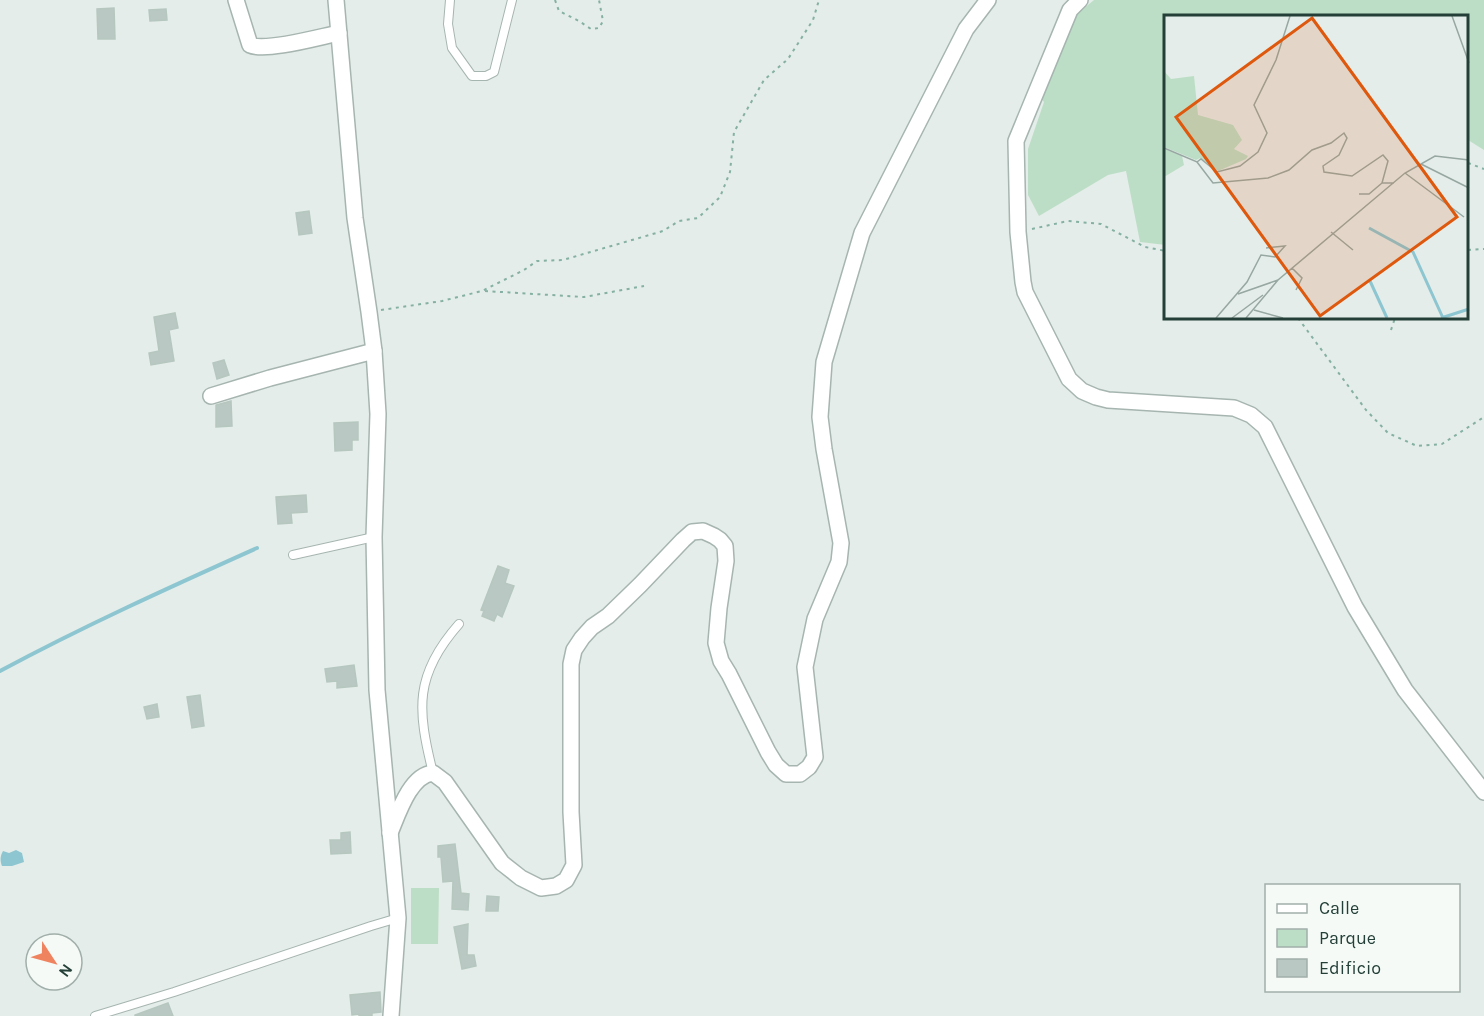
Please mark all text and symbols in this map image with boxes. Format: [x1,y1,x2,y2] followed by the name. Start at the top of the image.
[1164,15,1469,320] inset map
[1265,884,1460,992] legend
[1319,897,1359,919] text: Calle
[1319,927,1376,949] text: Parque
[24,932,84,992] north arrow
[1319,957,1381,979] text: Edificio
[55,960,77,981] text: N

